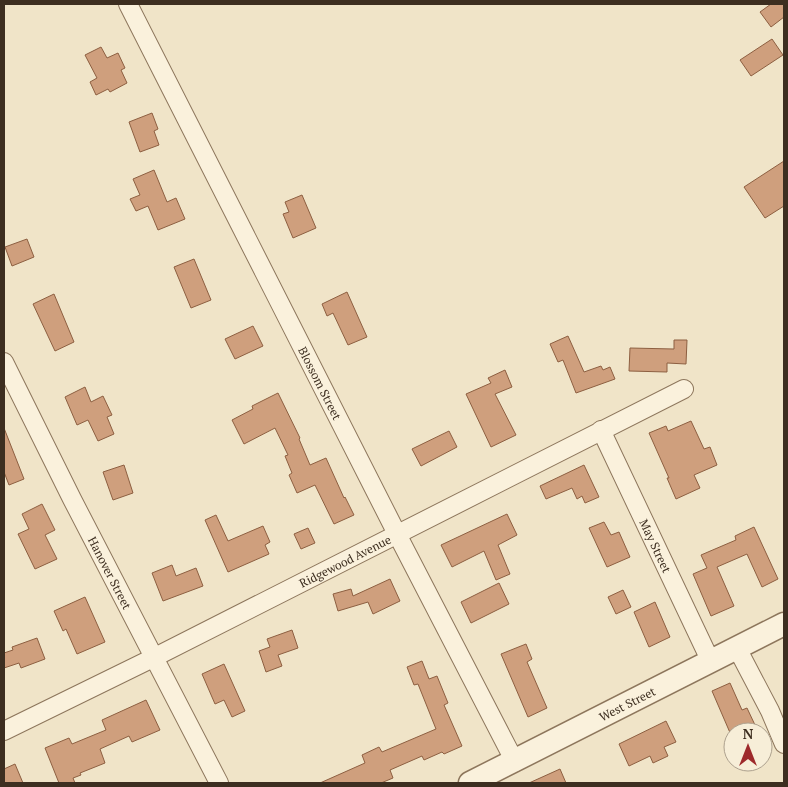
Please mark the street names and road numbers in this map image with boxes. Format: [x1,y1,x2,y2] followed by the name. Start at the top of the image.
[296,344,345,423] street label: Blossom Street
[637,516,675,575] street label: May Street
[296,531,393,590] street label: Ridgewood Avenue
[85,534,135,612] street label: Hanover Street
[596,683,658,724] street label: West Street

